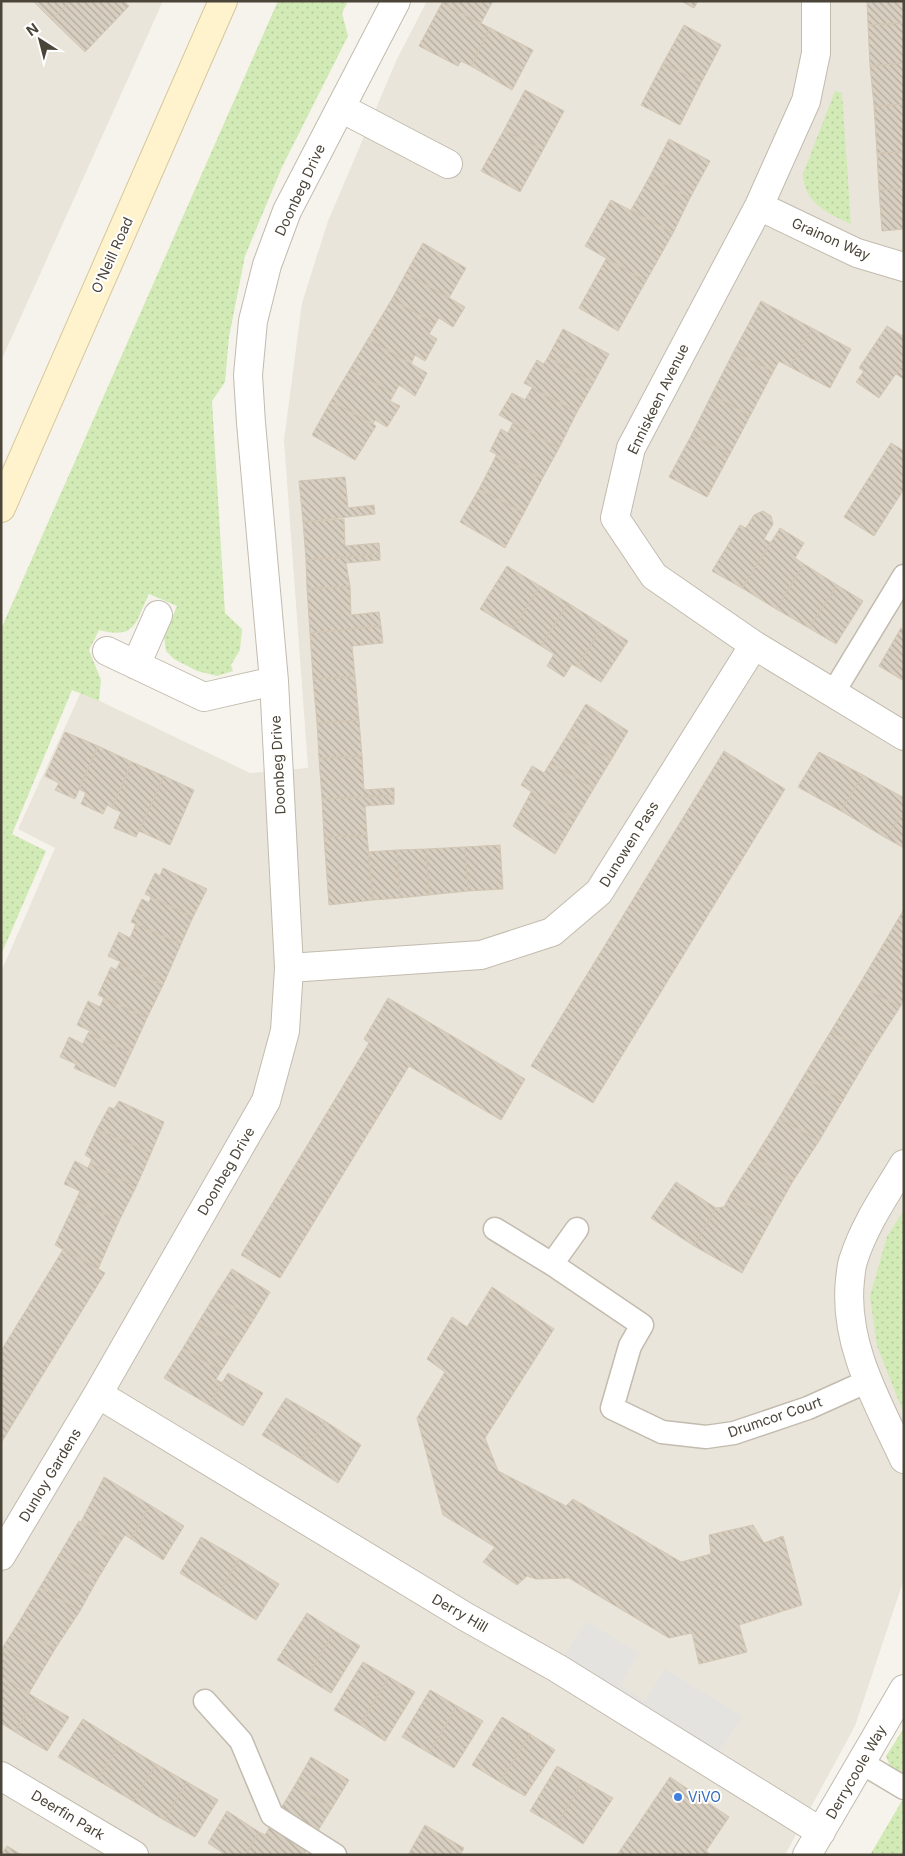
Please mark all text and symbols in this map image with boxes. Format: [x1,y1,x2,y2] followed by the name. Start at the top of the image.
[15,15,65,65] north arrow
[23,19,41,39] text: N
[271,141,328,238] street label: Doonbeg Drive
[87,214,136,295] street label: O'Neill Road
[789,214,873,264] street label: Grainon Way
[623,341,692,457] street label: Enniskeen Avenue
[266,715,289,815] street label: Doonbeg Drive
[595,798,662,890] street label: Dunowen Pass
[193,1124,258,1218] street label: Doonbeg Drive
[726,1392,825,1441] street label: Drumcor Court
[15,1425,84,1524] street label: Dunloy Gardens
[429,1590,491,1635] street label: Derry Hill
[822,1722,889,1822] street label: Derrycoole Way
[28,1786,108,1843] street label: Deerfin Park
[688,1788,721,1805] place label: ViVO
[672,1791,684,1803] marker: ViVO

